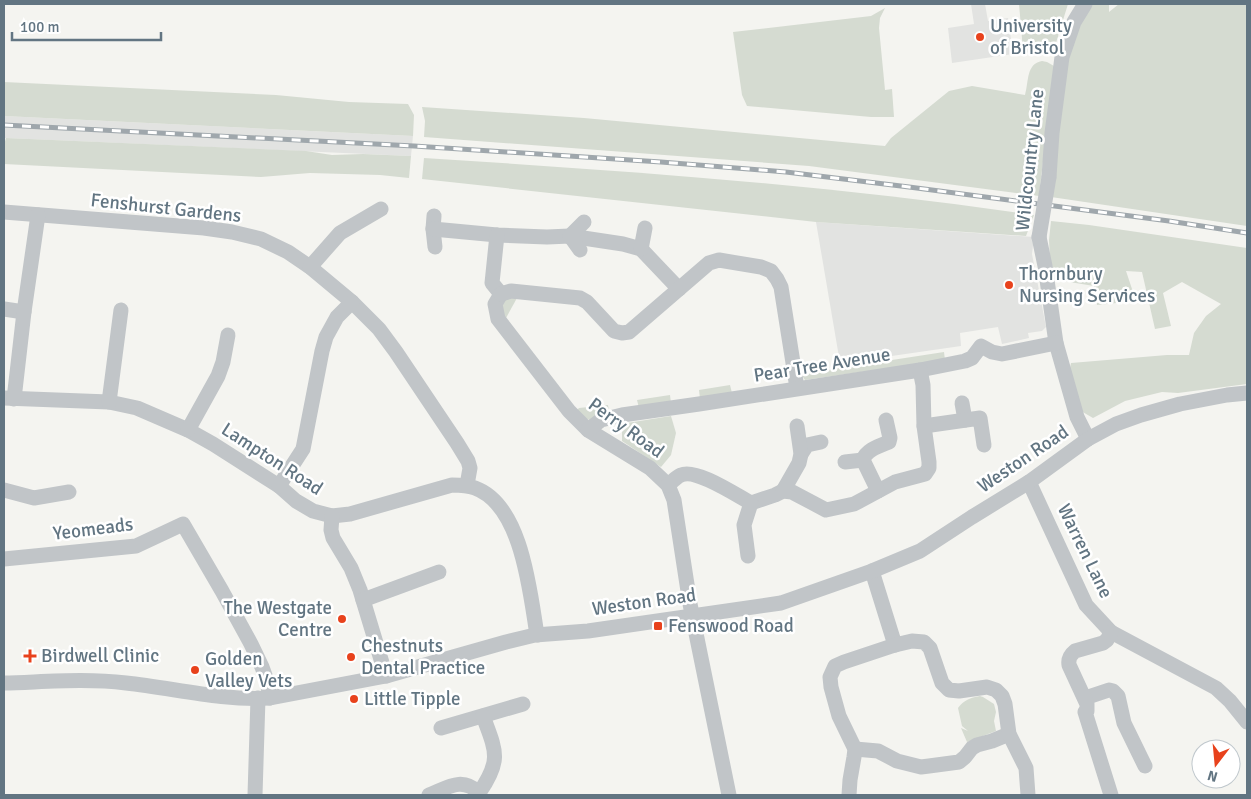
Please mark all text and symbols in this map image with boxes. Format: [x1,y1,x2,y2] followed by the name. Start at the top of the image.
[12,10,161,42] scale bar
[990,14,1072,60] place label: University of Bristol
[20,18,60,36] text: 100 m
[974,31,986,43] marker: University of Bristol
[1011,88,1049,232] street label: Wildcountry Lane
[89,188,243,228] street label: Fenshurst Gardens
[1019,262,1155,308] place label: Thornbury Nursing Services
[1003,279,1015,291] marker: Thornbury Nursing Services
[752,342,892,388] street label: Pear Tree Avenue
[583,392,669,464] street label: Perry Road
[217,417,327,501] street label: Lampton Road
[973,420,1073,498] street label: Weston Road
[1052,500,1118,602] street label: Warren Lane
[52,512,134,546] street label: Yeomeads
[590,583,698,621] street label: Weston Road
[223,596,332,642] place label: The Westgate Centre
[336,613,348,625] marker: The Westgate Centre
[668,614,794,638] place label: Fenswood Road
[652,620,664,632] marker: Fenswood Road
[361,634,485,680] place label: Chestnuts Dental Practice
[41,644,159,668] place label: Birdwell Clinic
[205,647,292,693] place label: Golden Valley Vets
[23,649,37,663] marker: Birdwell Clinic
[345,651,357,663] marker: Chestnuts Dental Practice
[189,664,201,676] marker: Golden Valley Vets
[364,687,461,711] place label: Little Tipple
[348,693,360,705] marker: Little Tipple
[1191,739,1241,789] north arrow
[1206,767,1220,786] text: N

